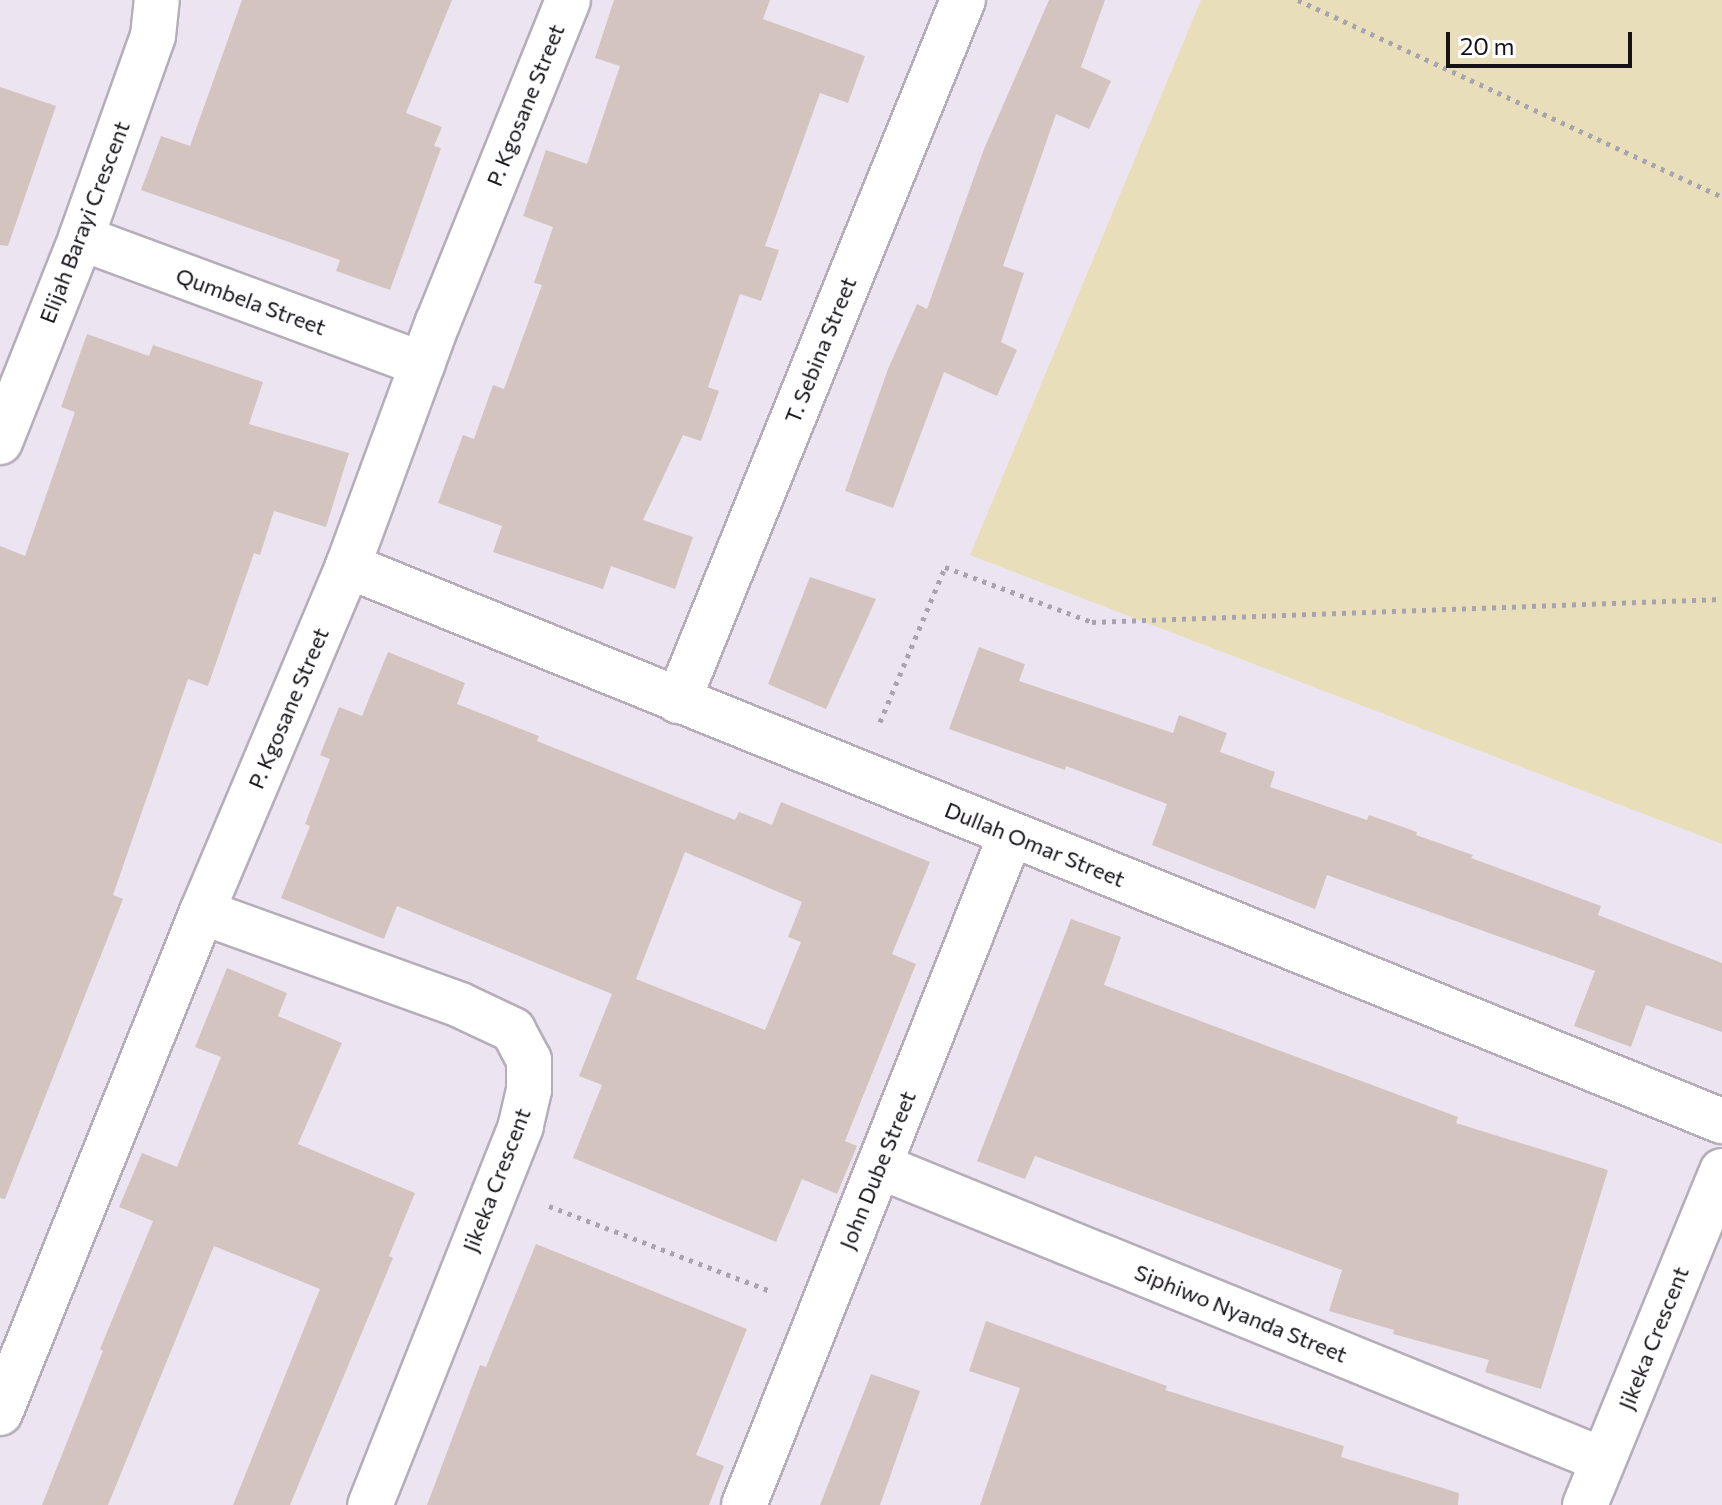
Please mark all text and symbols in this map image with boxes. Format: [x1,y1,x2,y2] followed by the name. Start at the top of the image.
[1450,16,1636,66] scale bar
[480,20,570,190] street label: P. Kgosane Street
[1460,31,1514,60] text: 20 m
[33,117,135,327] street label: Elijah Barayi Crescent
[172,262,330,340] street label: Qumbela Street
[779,273,861,427] street label: T. Sebina Street
[242,624,334,792] street label: P. Kgosane Street
[941,796,1129,892] street label: Dullah Omar Street
[833,1087,921,1253] street label: John Dube Street
[456,1104,536,1256] street label: Jikeka Crescent
[1131,1258,1351,1368] street label: Siphiwo Nyanda Street
[1612,1263,1694,1413] street label: Jikeka Crescent

